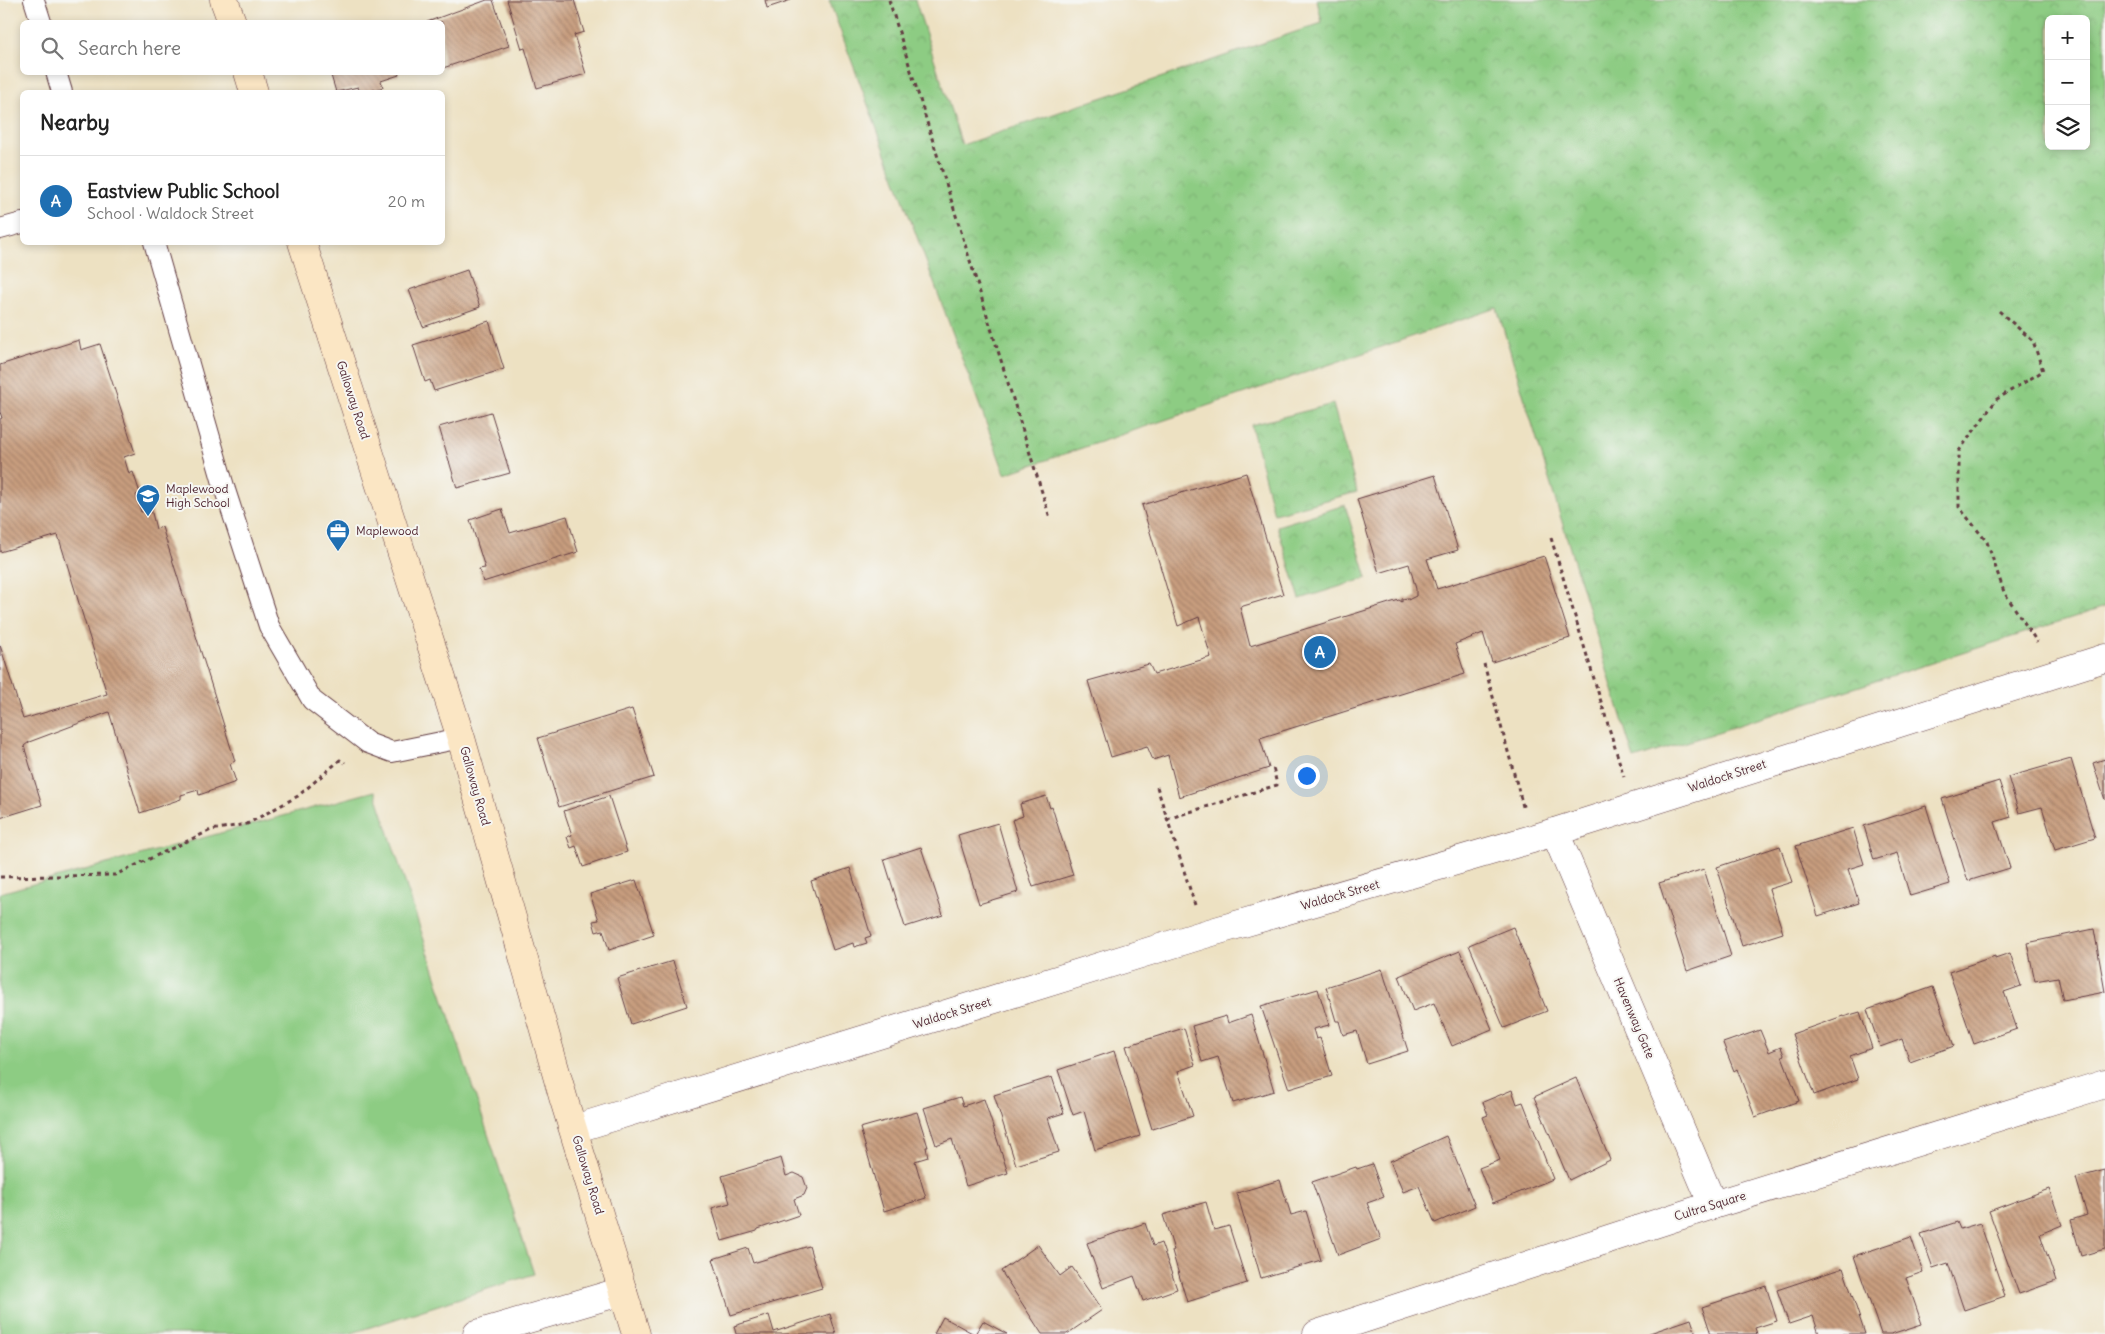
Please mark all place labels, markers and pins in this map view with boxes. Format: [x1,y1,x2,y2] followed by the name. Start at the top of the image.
[166,481,230,510] place label: Maplewood High School
[135,483,161,517] school or university icon: Maplewood High School
[325,518,351,552] office icon: Maplewood
[356,523,418,538] place label: Maplewood
[1304,633,1336,671] pin: A

